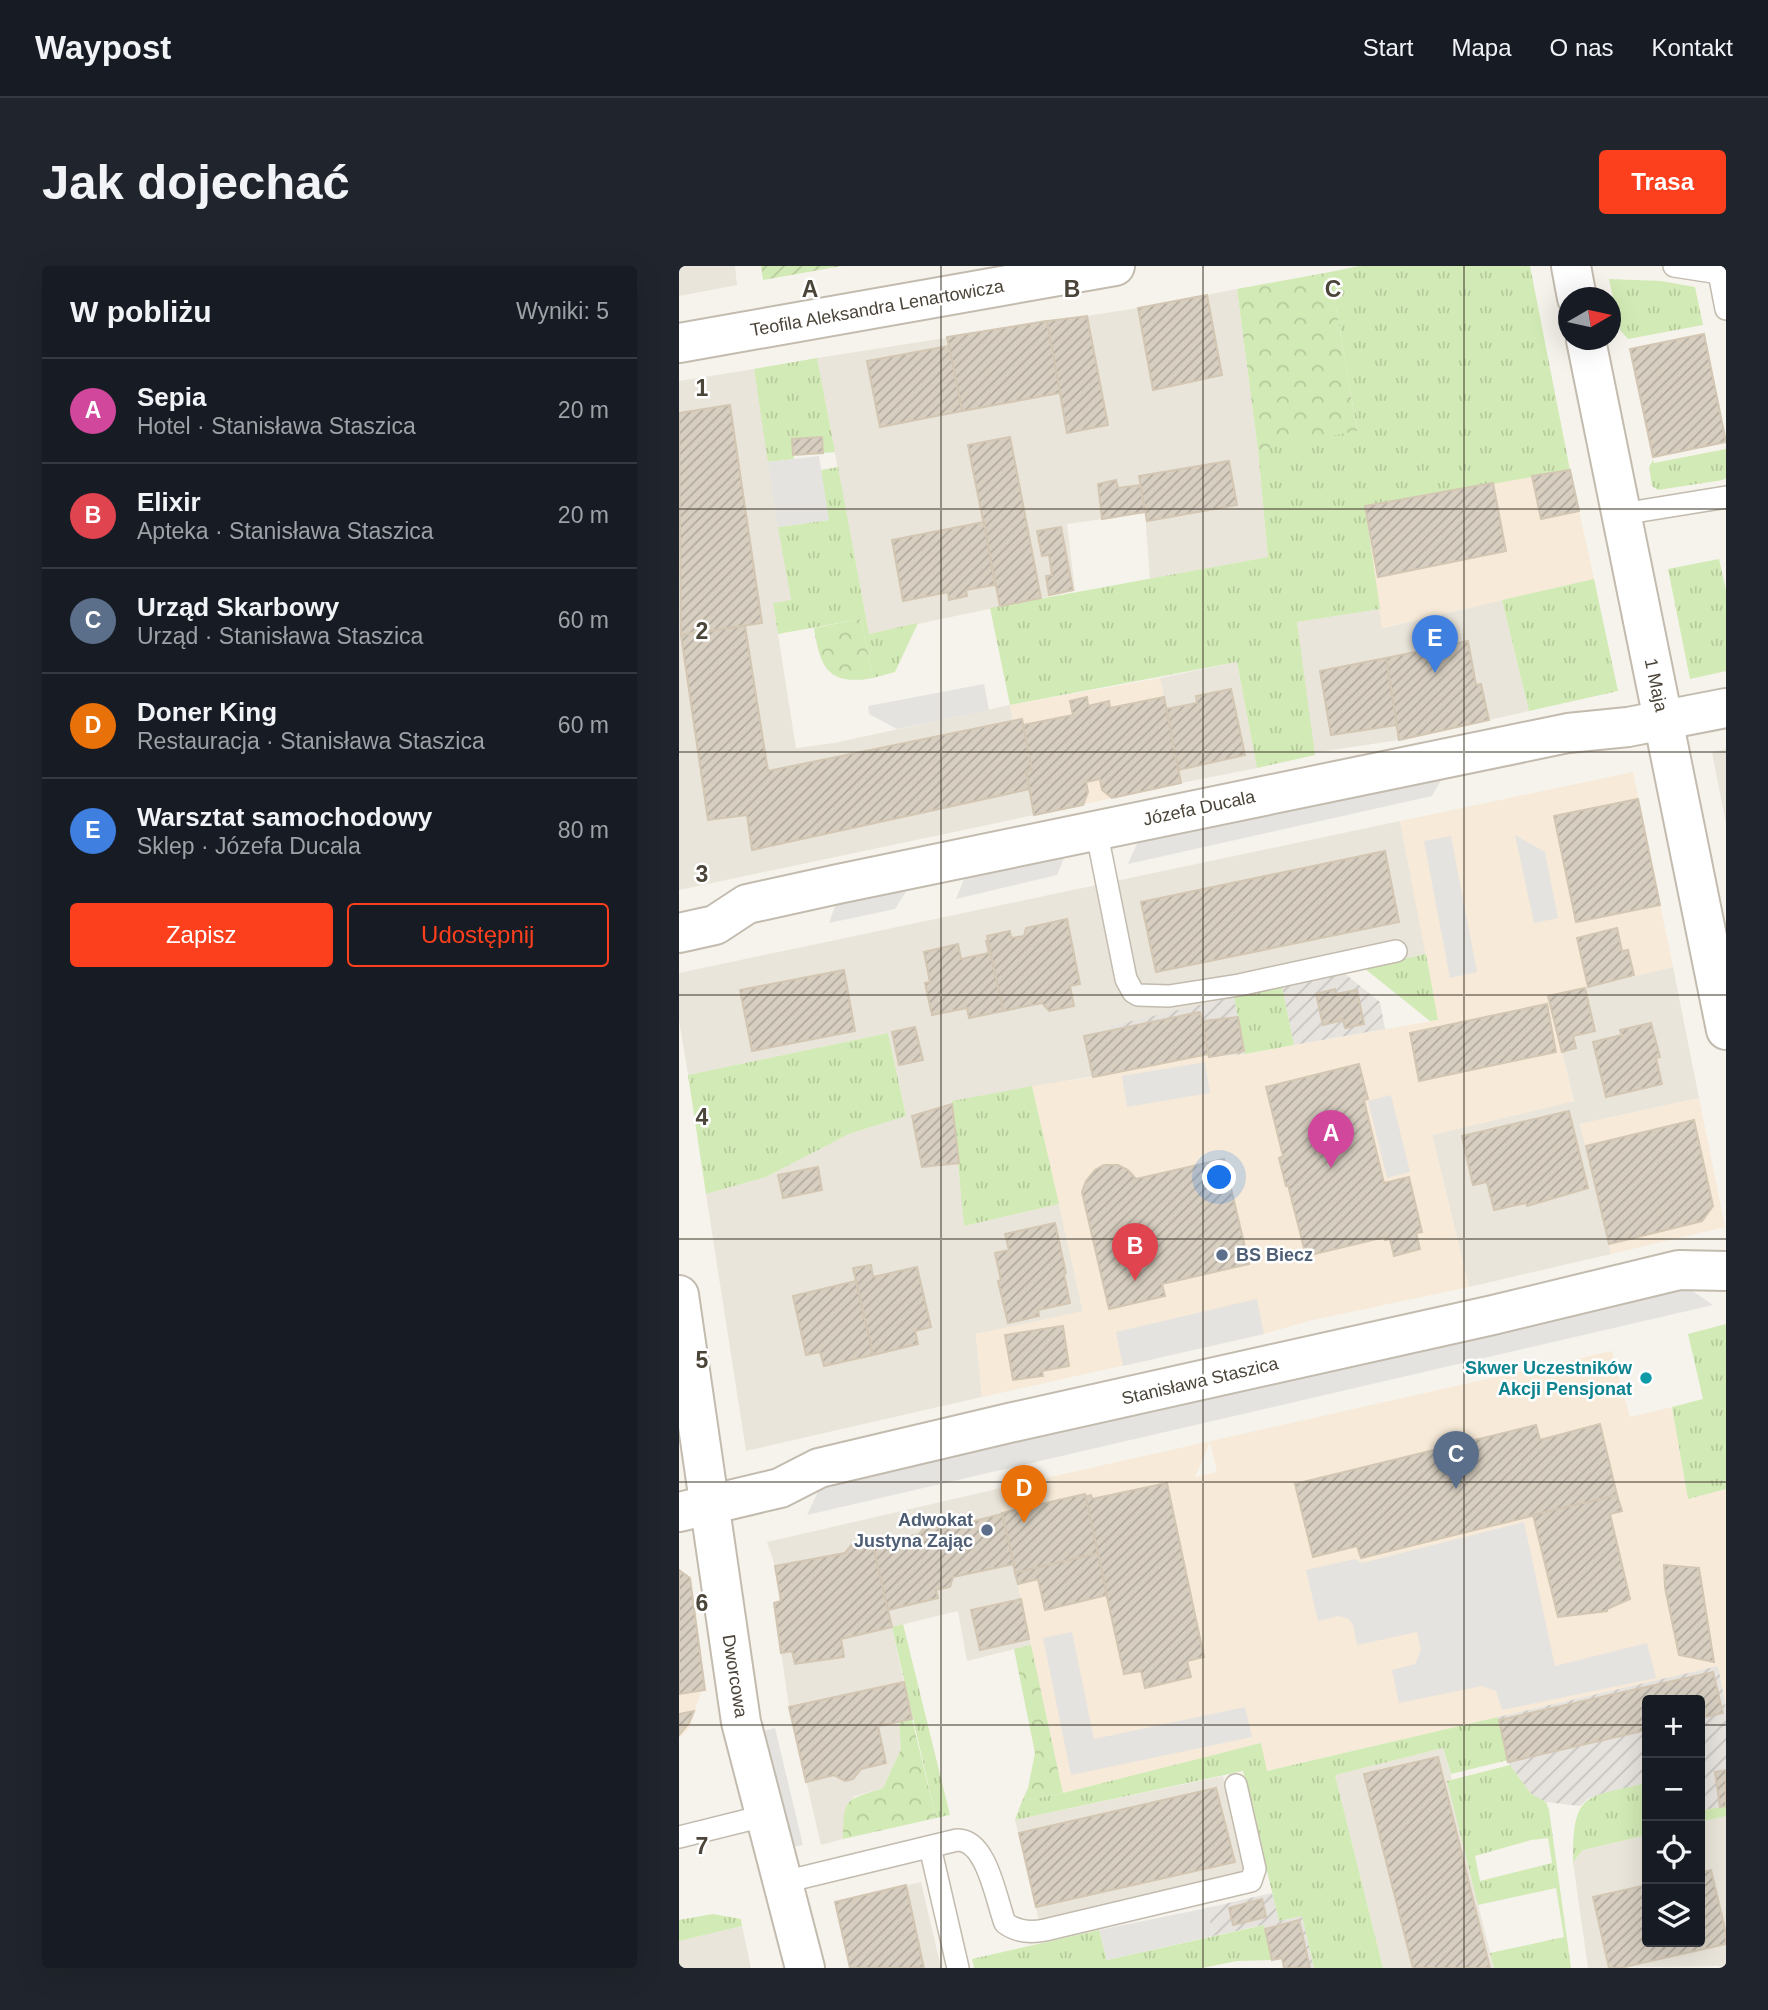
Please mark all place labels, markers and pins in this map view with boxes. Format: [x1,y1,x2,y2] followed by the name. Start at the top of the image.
[1412,615,1458,673] pin: E
[1308,1110,1354,1168] pin: A
[1112,1223,1158,1281] pin: B
[1236,1245,1313,1265] place label: BS Biecz
[1214,1247,1230,1263] marker: BS Biecz
[1465,1358,1633,1399] place label: Skwer Uczestników Akcji Pensjonat
[1638,1370,1654,1386] marker: Skwer Uczestników Akcji Pensjonat
[1433,1431,1479,1489] pin: C
[1001,1465,1047,1523] pin: D
[854,1510,973,1551] place label: Adwokat Justyna Zając
[979,1522,995,1538] marker: Adwokat Justyna Zając

